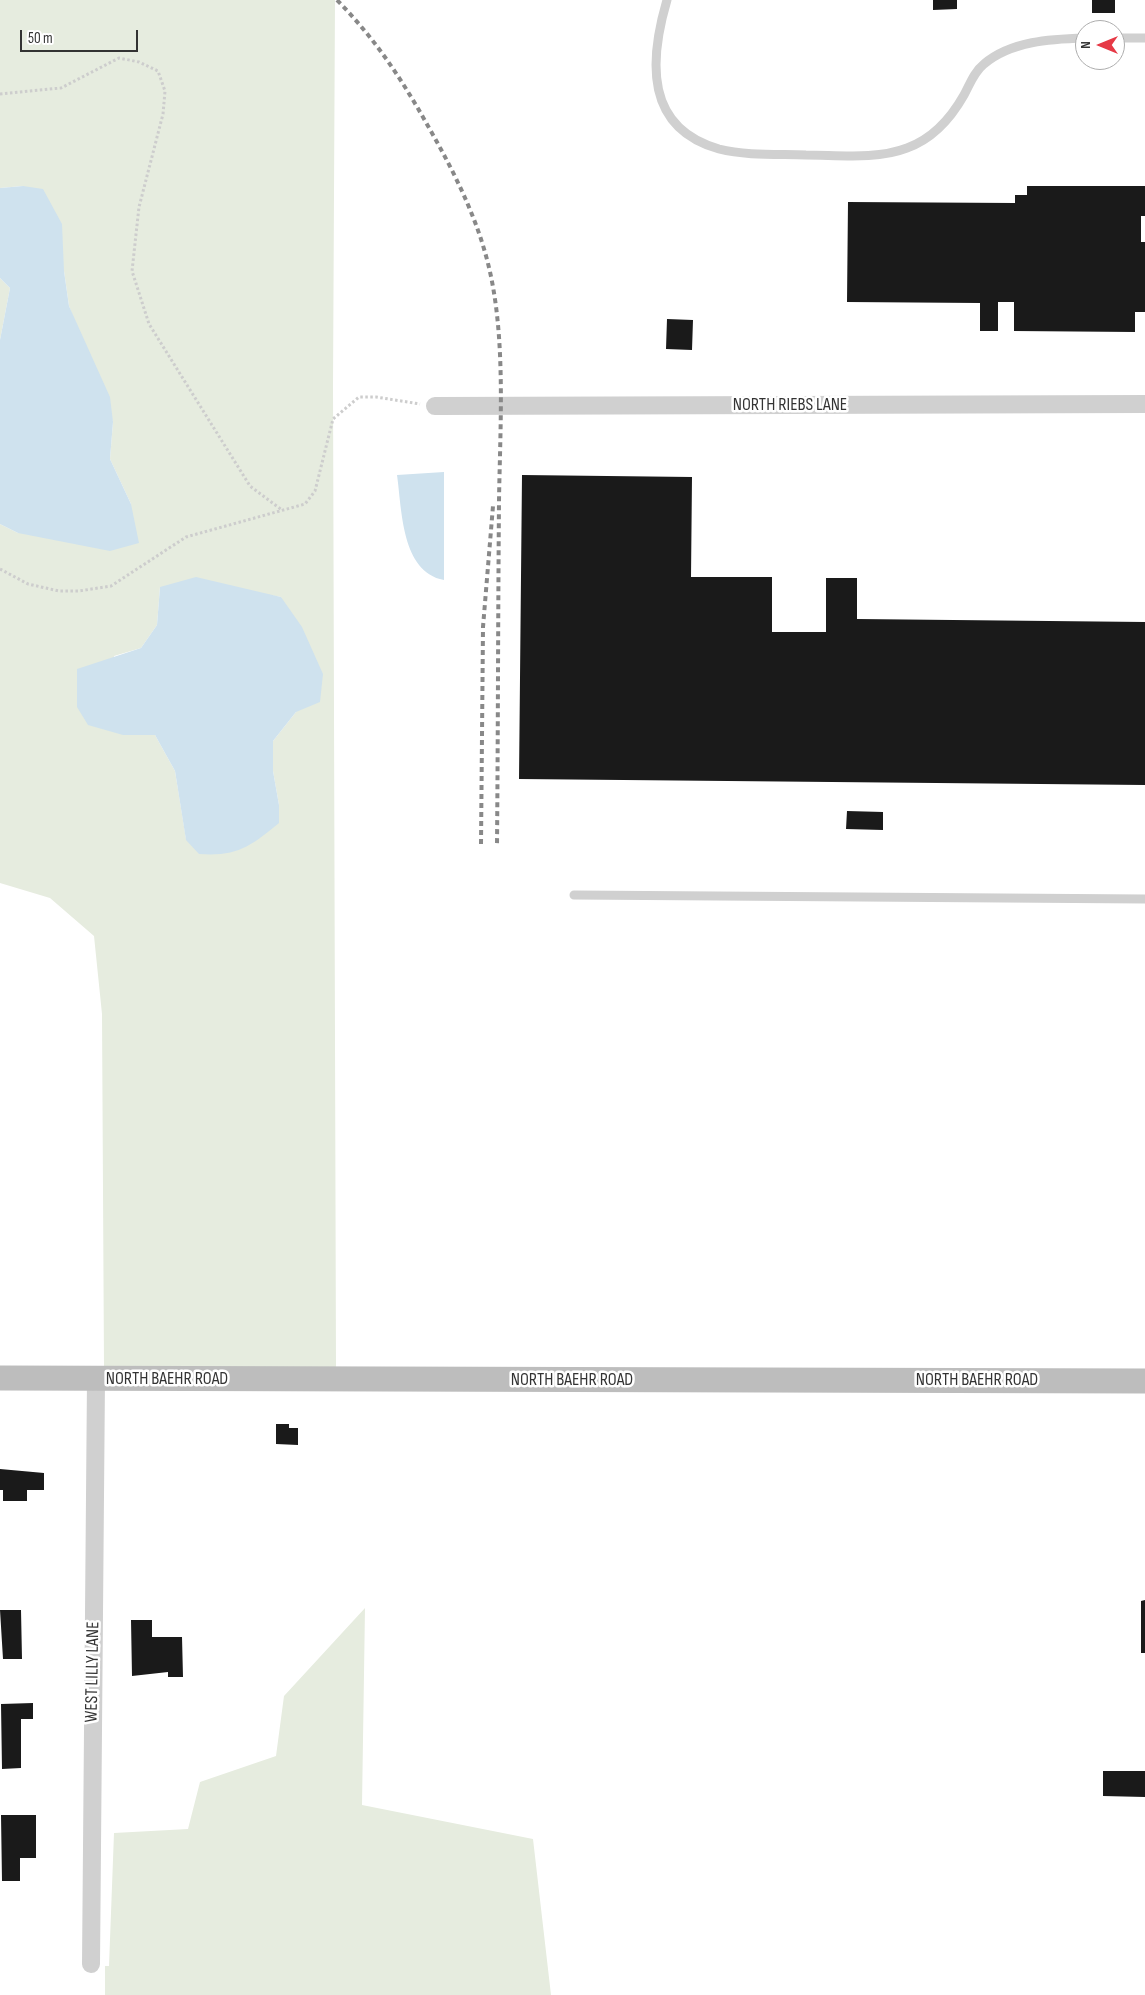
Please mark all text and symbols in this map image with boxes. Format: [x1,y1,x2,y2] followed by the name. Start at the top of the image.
[22,20,140,52] scale bar
[1075,20,1125,70] north arrow
[28,29,53,48] text: 50 m
[1077,41,1094,49] text: N
[733,394,847,416] street label: NORTH RIEBS LANE
[106,1368,228,1390] street label: NORTH BAEHR ROAD
[511,1369,633,1391] street label: NORTH BAEHR ROAD
[916,1369,1038,1391] street label: NORTH BAEHR ROAD
[81,1621,105,1723] street label: WEST LILLY LANE

